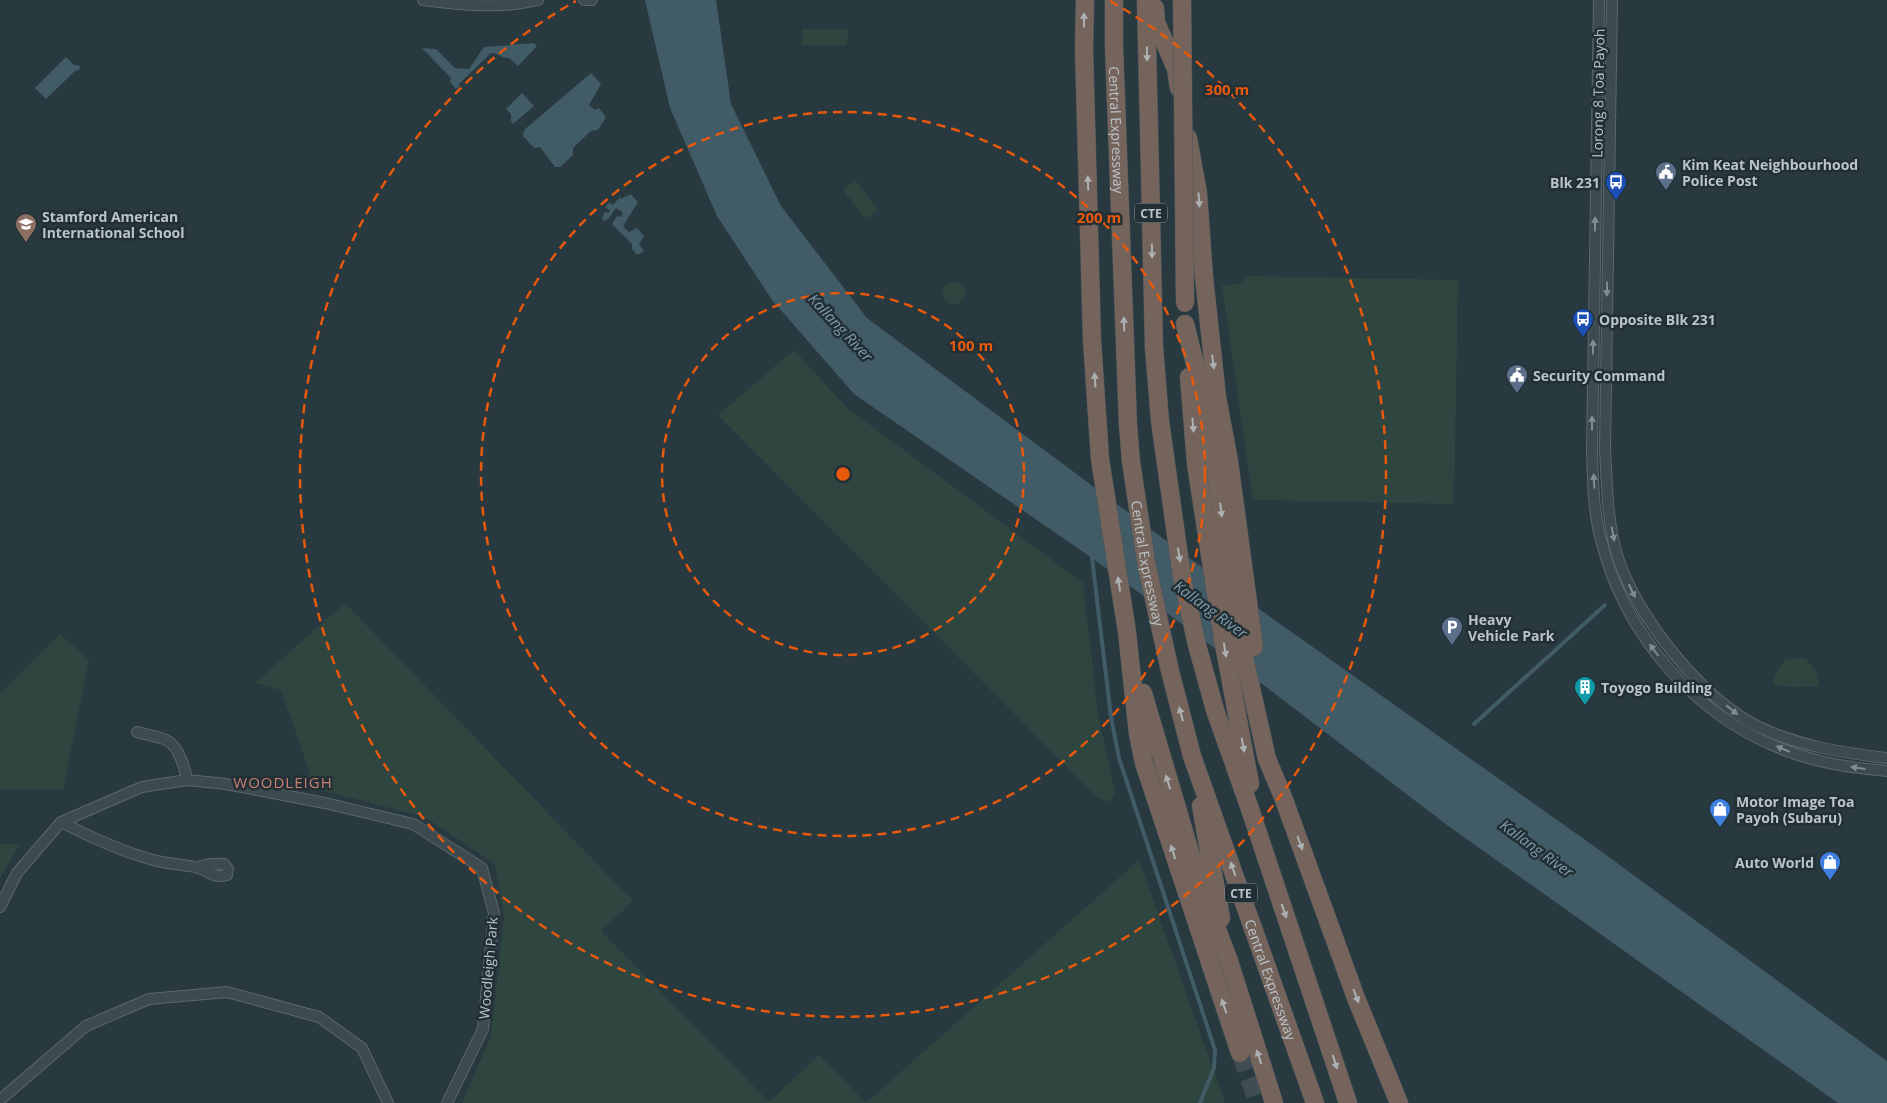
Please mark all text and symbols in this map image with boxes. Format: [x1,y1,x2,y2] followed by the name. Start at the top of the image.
[1080,12,1088,28] one-way arrow
[1587,28,1609,158] street label: Lorong 8 Toa Payoh
[1144,46,1152,62] one-way arrow
[1105,66,1129,195] street label: Central Expressway
[1205,79,1249,99] text: 300 m
[1682,155,1858,190] place label: Kim Keat Neighbourhood Police Post
[1654,160,1678,191] public building icon: Kim Keat Neighbourhood Police Post
[1604,170,1628,201] bus stop icon: Blk 231
[1550,173,1600,192] place label: Blk 231
[1084,174,1092,190] one-way arrow
[1195,193,1203,209] one-way arrow
[1135,204,1167,222] road number: CTE
[42,207,185,242] place label: Stamford American International School
[1077,207,1121,227] text: 200 m
[14,212,38,243] school or university icon: Stamford American International School
[1591,216,1599,232] one-way arrow
[1148,244,1156,260] one-way arrow
[1603,281,1611,297] one-way arrow
[804,289,878,366] water label: Kallang River
[1571,307,1595,338] bus stop icon: Opposite Blk 231
[1599,310,1716,329] place label: Opposite Blk 231
[1120,316,1128,332] one-way arrow
[949,335,993,355] text: 100 m
[1589,339,1597,355] one-way arrow
[1209,354,1217,370] one-way arrow
[1505,363,1529,394] public building icon: Security Command
[1533,366,1665,385] place label: Security Command
[1091,372,1099,388] one-way arrow
[1588,414,1596,430] one-way arrow
[1190,417,1198,433] one-way arrow
[834,465,852,483] centre of rings
[1589,473,1597,489] one-way arrow
[1127,499,1169,629] street label: Central Expressway
[1217,502,1225,518] one-way arrow
[1610,526,1618,542] one-way arrow
[1175,548,1183,564] one-way arrow
[1115,575,1123,591] one-way arrow
[1170,576,1253,643] water label: Kallang River
[1628,584,1636,599] one-way arrow
[1468,610,1555,645] place label: Heavy Vehicle Park
[1440,615,1464,646] parking icon: Heavy Vehicle Park
[1222,642,1230,658] one-way arrow
[1649,643,1659,657] one-way arrow
[1573,675,1597,706] building icon: Toyogo Building
[1601,678,1712,697] place label: Toyogo Building
[1725,704,1738,715] one-way arrow
[1177,706,1185,721] one-way arrow
[1239,737,1247,753] one-way arrow
[1776,745,1790,753] one-way arrow
[1850,764,1866,772] one-way arrow
[233,772,333,792] district label: WOODLEIGH
[1164,775,1172,790] one-way arrow
[1736,792,1855,827] place label: Motor Image Toa Payoh (Subaru)
[1708,797,1732,828] shop icon: Motor Image Toa Payoh (Subaru)
[1496,815,1579,882] water label: Kallang River
[1296,836,1304,851] one-way arrow
[1169,844,1177,859] one-way arrow
[1818,850,1842,881] shop icon: Auto World
[1735,853,1814,872] place label: Auto World
[1229,861,1237,876] one-way arrow
[1225,884,1257,902] road number: CTE
[1281,903,1288,918] one-way arrow
[474,916,502,1020] street label: Woodleigh Park
[1241,916,1302,1044] street label: Central Expressway
[1352,989,1360,1004] one-way arrow
[1220,999,1227,1014] one-way arrow
[1254,1049,1262,1064] one-way arrow
[1332,1054,1339,1069] one-way arrow

